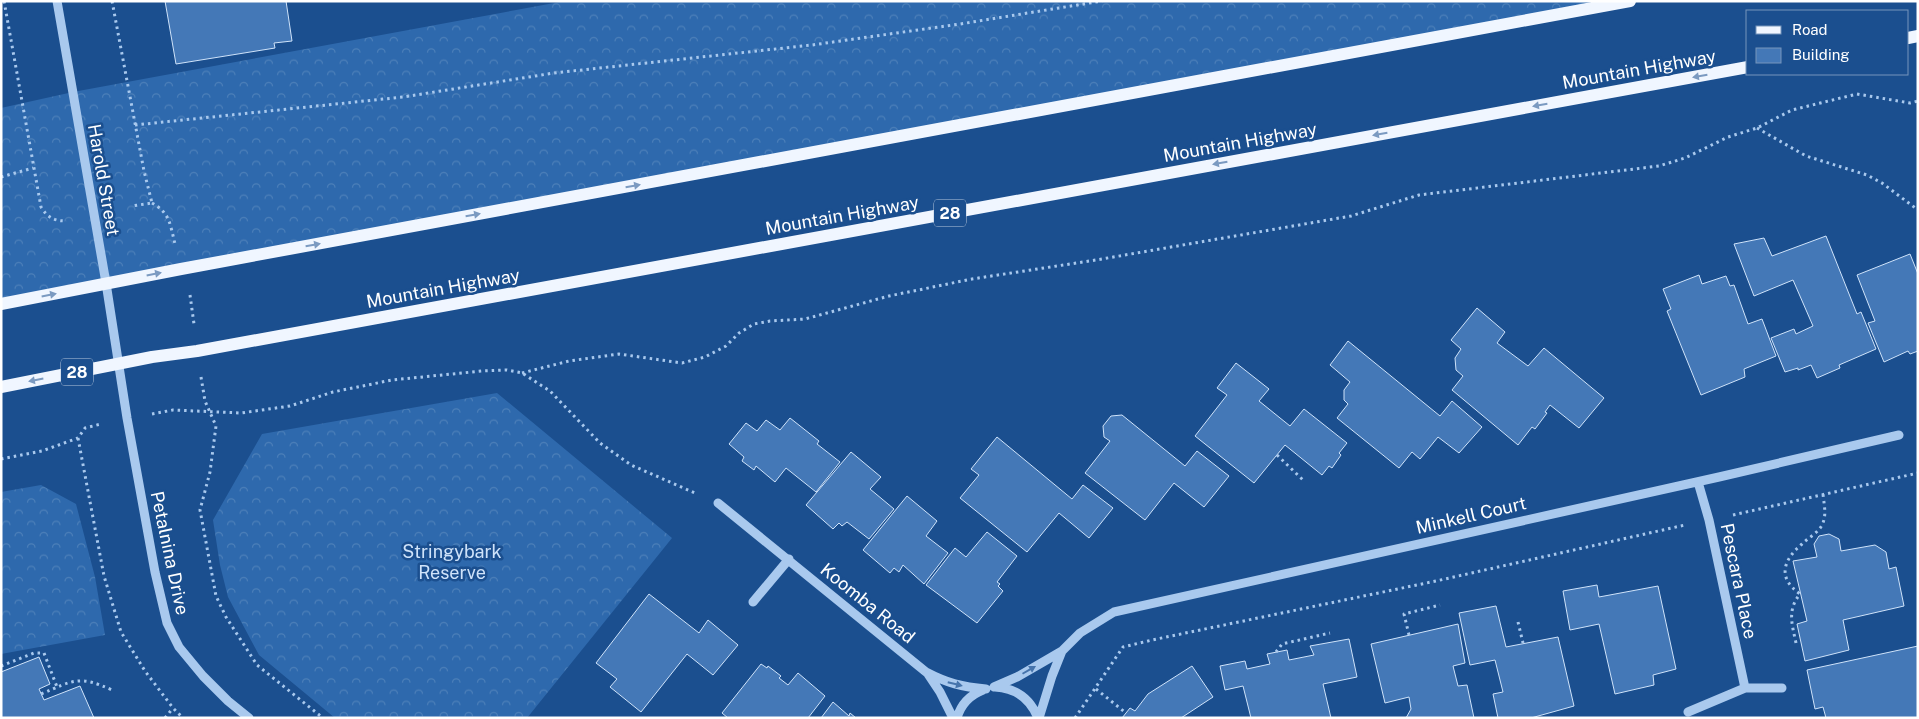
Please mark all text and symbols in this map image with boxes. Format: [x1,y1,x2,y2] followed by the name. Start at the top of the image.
[1746,10,1909,75] legend
[1792,21,1828,38] text: Road
[1561,45,1718,93] street label: Mountain Highway
[1792,46,1850,63] text: Building
[1691,72,1707,80] one-way arrow
[1532,101,1548,109] one-way arrow
[1162,118,1319,166] street label: Mountain Highway
[84,122,124,238] street label: Harold Street
[1372,131,1388,139] one-way arrow
[1212,160,1228,168] one-way arrow
[625,181,641,189] one-way arrow
[764,191,921,239] street label: Mountain Highway
[934,200,966,227] road number: 28
[466,211,482,219] one-way arrow
[306,240,322,248] one-way arrow
[365,264,522,312] street label: Mountain Highway
[146,270,162,278] one-way arrow
[41,290,57,298] one-way arrow
[61,358,93,386] road number: 28
[27,377,43,385] one-way arrow
[147,489,193,617] street label: Petalnina Drive
[1414,492,1528,538] street label: Minkell Court
[1716,521,1762,641] street label: Pescara Place
[402,541,502,583] park label: Stringybark Reserve
[817,559,919,647] street label: Koomba Road
[1021,666,1036,674] one-way arrow
[947,680,962,688] one-way arrow

